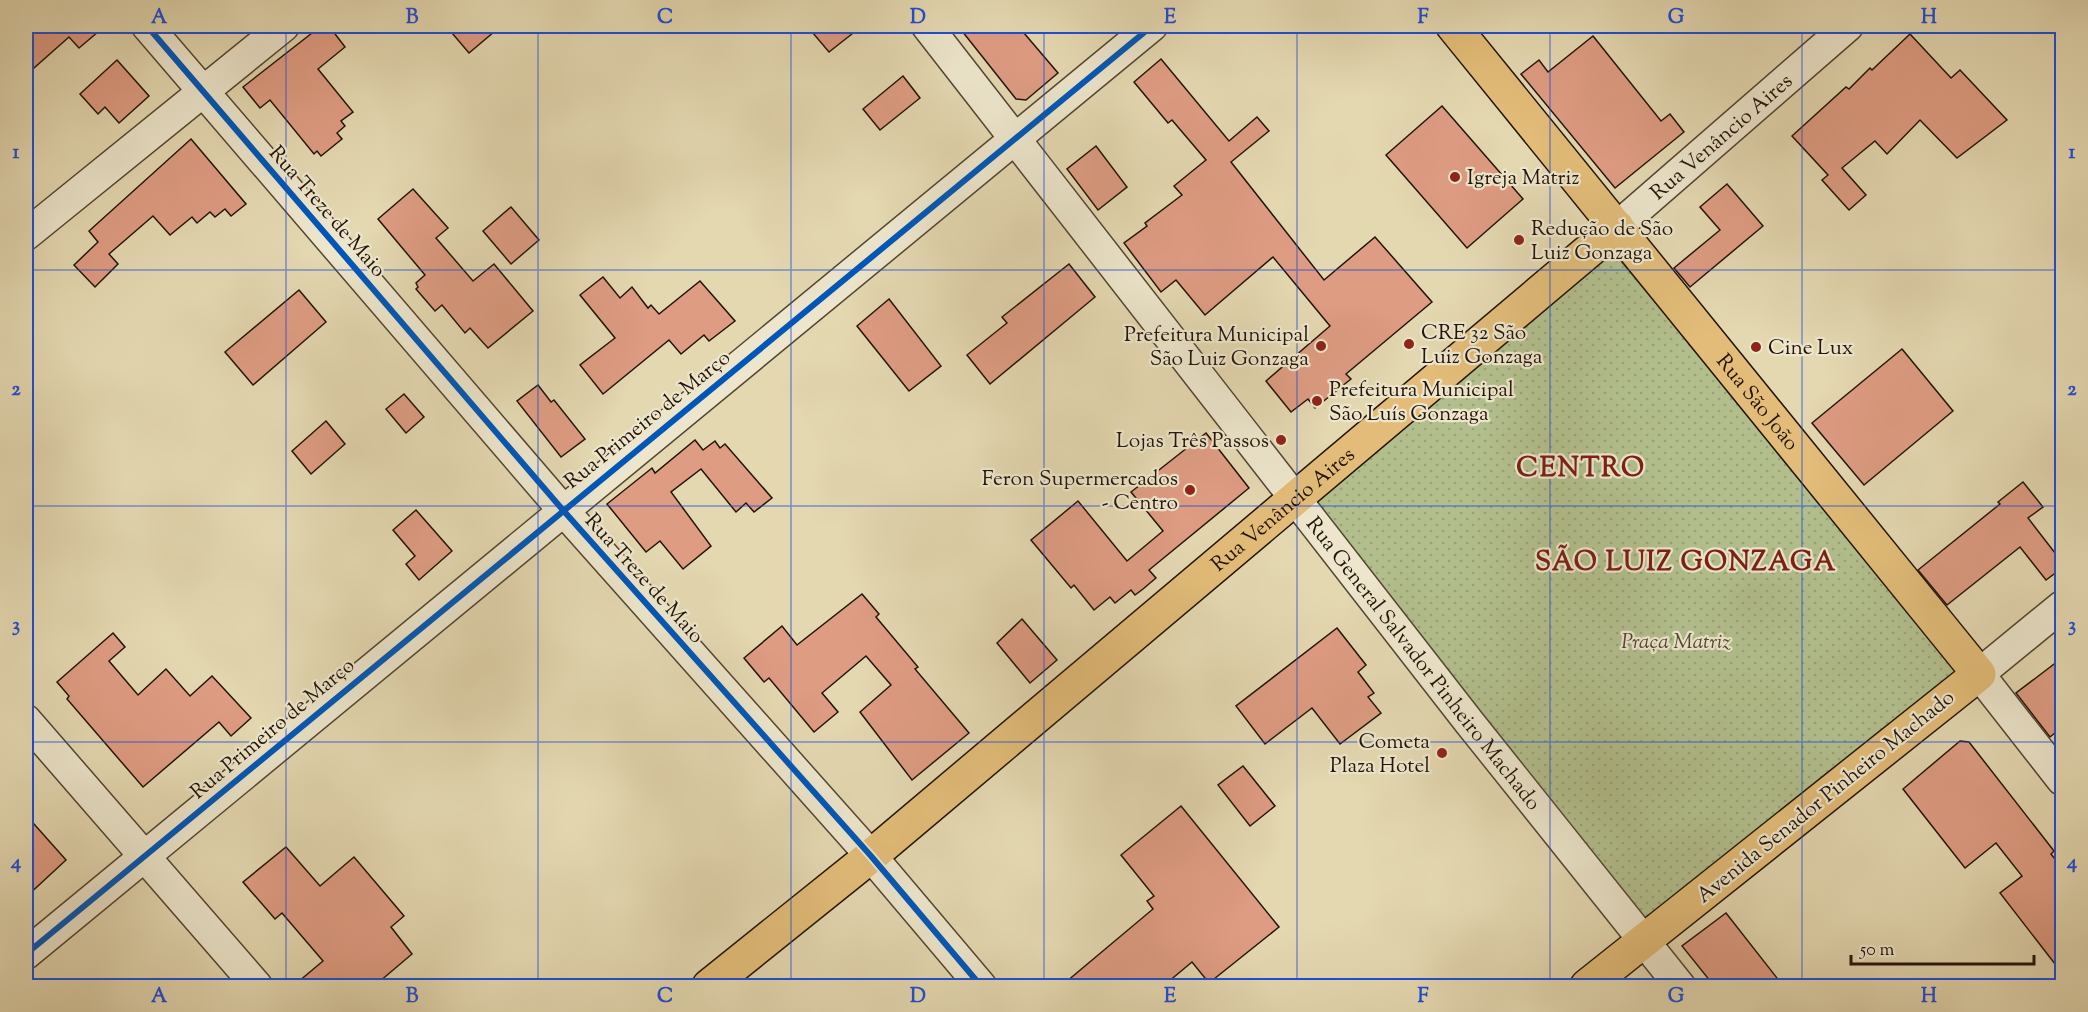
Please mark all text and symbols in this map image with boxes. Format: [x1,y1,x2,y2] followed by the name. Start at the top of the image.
[151,4,168,33] text: A
[406,4,419,33] text: B
[657,4,673,33] text: C
[910,4,926,33] text: D
[1164,4,1177,33] text: E
[1417,4,1429,33] text: F
[1668,4,1685,33] text: G
[1921,4,1937,33] text: H
[1645,68,1800,208] street label: Rua Venâncio Aires
[13,139,20,168] text: 1
[2069,139,2076,168] text: 1
[261,140,392,285] street label: Rua Treze de Maio
[1467,164,1579,194] place label: Igreja Matriz
[1448,170,1462,184] marker: Igreja Matriz
[1531,215,1673,269] place label: Redução de São Luiz Gonzaga
[1512,233,1526,247] marker: Redução de São Luiz Gonzaga
[1421,319,1543,373] place label: CRE 32 São Luiz Gonzaga
[1124,321,1309,375] place label: Prefeitura Municipal São Luiz Gonzaga
[1768,334,1853,364] place label: Cine Lux
[1402,337,1416,351] marker: CRE 32 São Luiz Gonzaga
[1314,339,1328,353] marker: Prefeitura Municipal São Luiz Gonzaga
[1749,340,1763,354] marker: Cine Lux
[559,344,738,497] street label: Rua Primeiro de Março
[1708,348,1805,458] street label: Rua São João
[11,376,21,405] text: 2
[1329,376,1514,430] place label: Prefeitura Municipal São Luís Gonzaga
[2067,376,2077,405] text: 2
[1310,394,1324,408] marker: Prefeitura Municipal São Luís Gonzaga
[1116,427,1269,457] place label: Lojas Três Passos
[1274,433,1288,447] marker: Lojas Três Passos
[1205,441,1362,580] street label: Rua Venâncio Aires
[1516,450,1646,489] district label: CENTRO
[982,465,1178,519] place label: Feron Supermercados - Centro
[1183,483,1197,497] marker: Feron Supermercados - Centro
[577,508,710,651] street label: Rua Treze de Maio
[1298,511,1547,818] street label: Rua General Salvador Pinheiro Machado
[1535,544,1837,583] district label: SÃO LUIZ GONZAGA
[12,612,20,641] text: 3
[2068,612,2076,641] text: 3
[1621,628,1731,658] park label: Praça Matriz
[185,652,362,807] street label: Rua Primeiro de Março
[1691,684,1962,911] street label: Avenida Senador Pinheiro Machado
[1330,728,1430,782] place label: Cometa Plaza Hotel
[1435,746,1449,760] marker: Cometa Plaza Hotel
[10,849,21,878] text: 4
[2066,849,2077,878] text: 4
[1851,928,2034,966] scale bar
[1859,938,1895,964] text: 50 m
[151,983,168,1012] text: A
[406,983,419,1012] text: B
[657,983,673,1012] text: C
[910,983,926,1012] text: D
[1164,983,1177,1012] text: E
[1417,983,1429,1012] text: F
[1668,983,1685,1012] text: G
[1921,983,1937,1012] text: H

